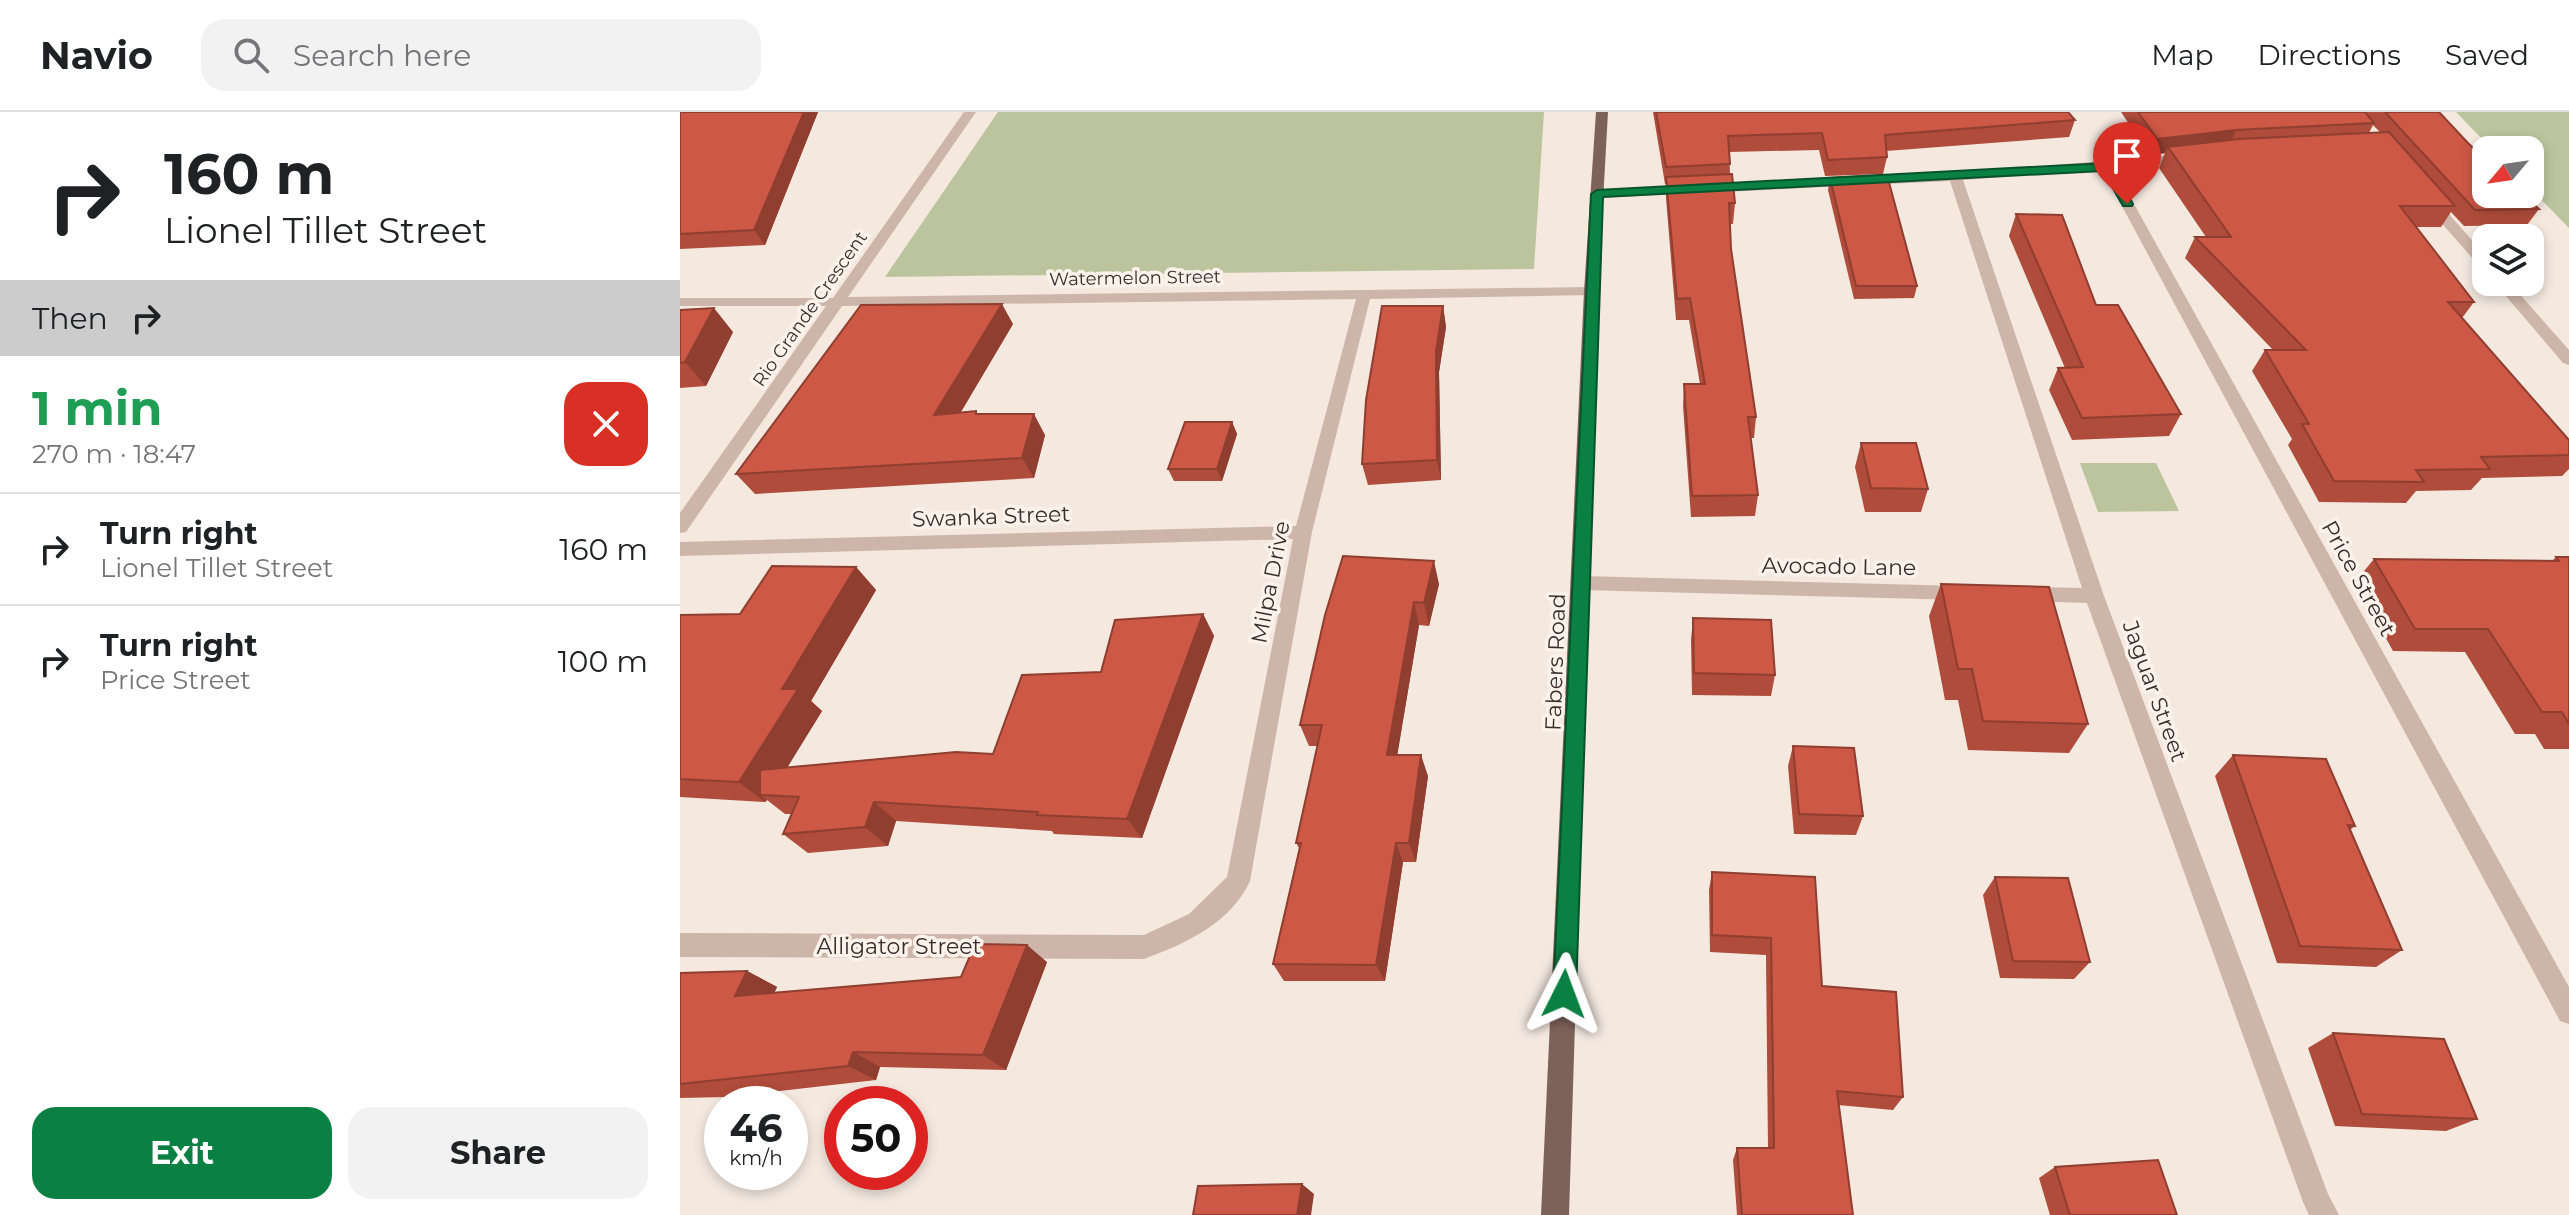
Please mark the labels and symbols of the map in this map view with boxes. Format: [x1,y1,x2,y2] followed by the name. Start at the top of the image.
[2093,122,2161,204] pin
[2472,136,2544,208] north arrow
[748,227,872,391] street label: Rio Grande Crescent
[1049,266,1221,290] street label: Watermelon Street
[911,500,1071,533] street label: Swanka Street
[2316,516,2401,641] street label: Price Street
[1245,519,1296,646] street label: Milpa Drive
[1762,552,1916,581] street label: Avocado Lane
[1540,593,1571,731] street label: Fabers Road
[2116,616,2193,765] street label: Jaguar Street
[817,933,982,960] street label: Alligator Street
[1522,952,1606,1036] position arrow
[824,1086,928,1190] speed limit sign: 50

